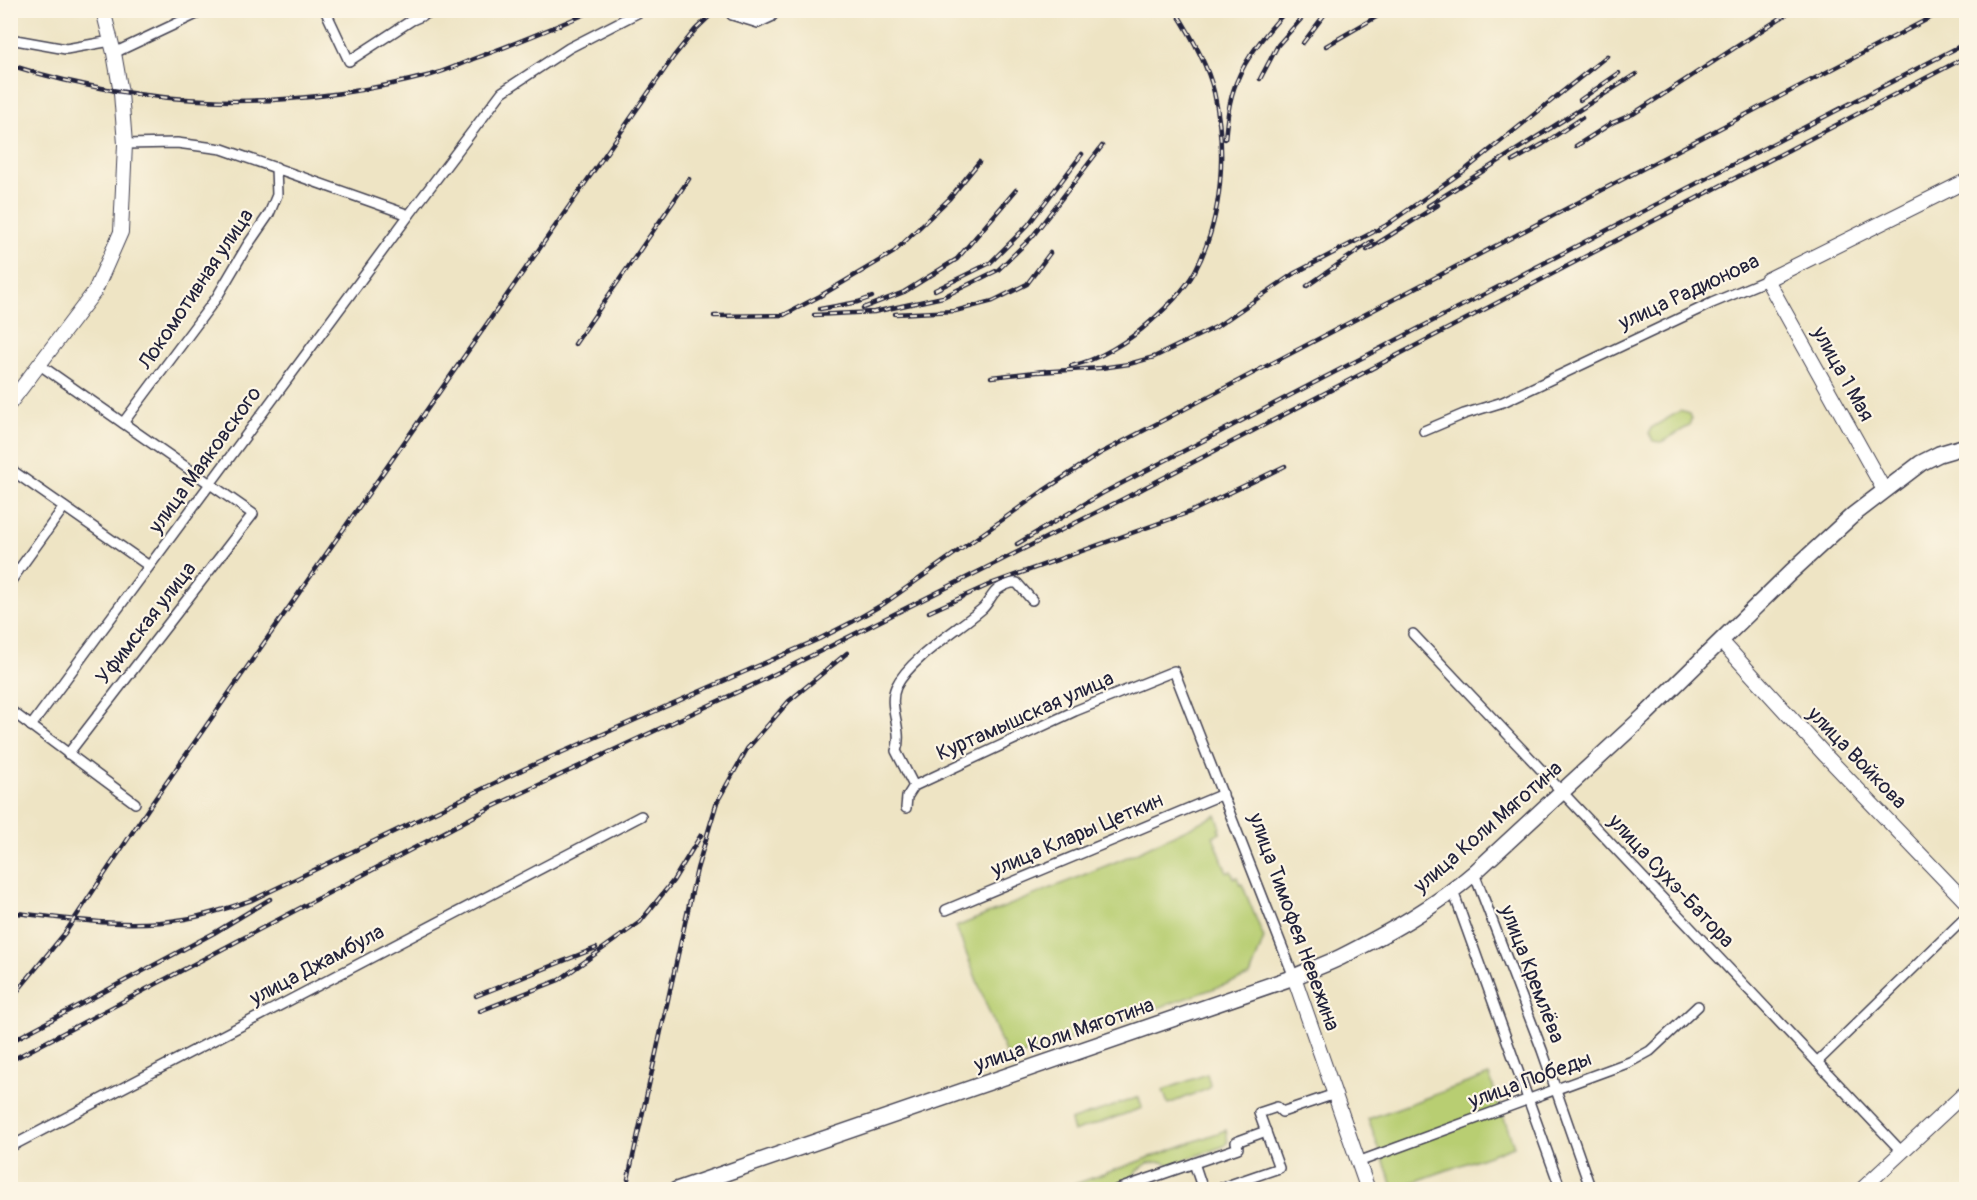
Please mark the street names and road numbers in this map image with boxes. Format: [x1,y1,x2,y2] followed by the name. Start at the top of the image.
[132,203,260,375] street label: Локомотивная улица
[1613,248,1764,337] street label: улица Радионова
[1805,321,1880,426] street label: улица 1 Мая
[142,381,267,540] street label: улица Маяковского
[90,556,202,690] street label: Уфимская улица
[932,665,1118,767] street label: Куртамышская улица
[1801,700,1913,815] street label: улица Войкова
[1407,755,1568,900] street label: улица Коли Мяготина
[986,787,1167,884] street label: улица Клары Цеткин
[1242,808,1346,1035] street label: улица Тимофея Невежина
[1601,808,1740,954] street label: улица Сухэ-Батора
[1493,900,1571,1047] street label: улица Кремлёва
[244,918,389,1012] street label: улица Джамбула
[969,992,1158,1079] street label: улица Коли Мяготина
[1464,1045,1595,1115] street label: улица Победы

